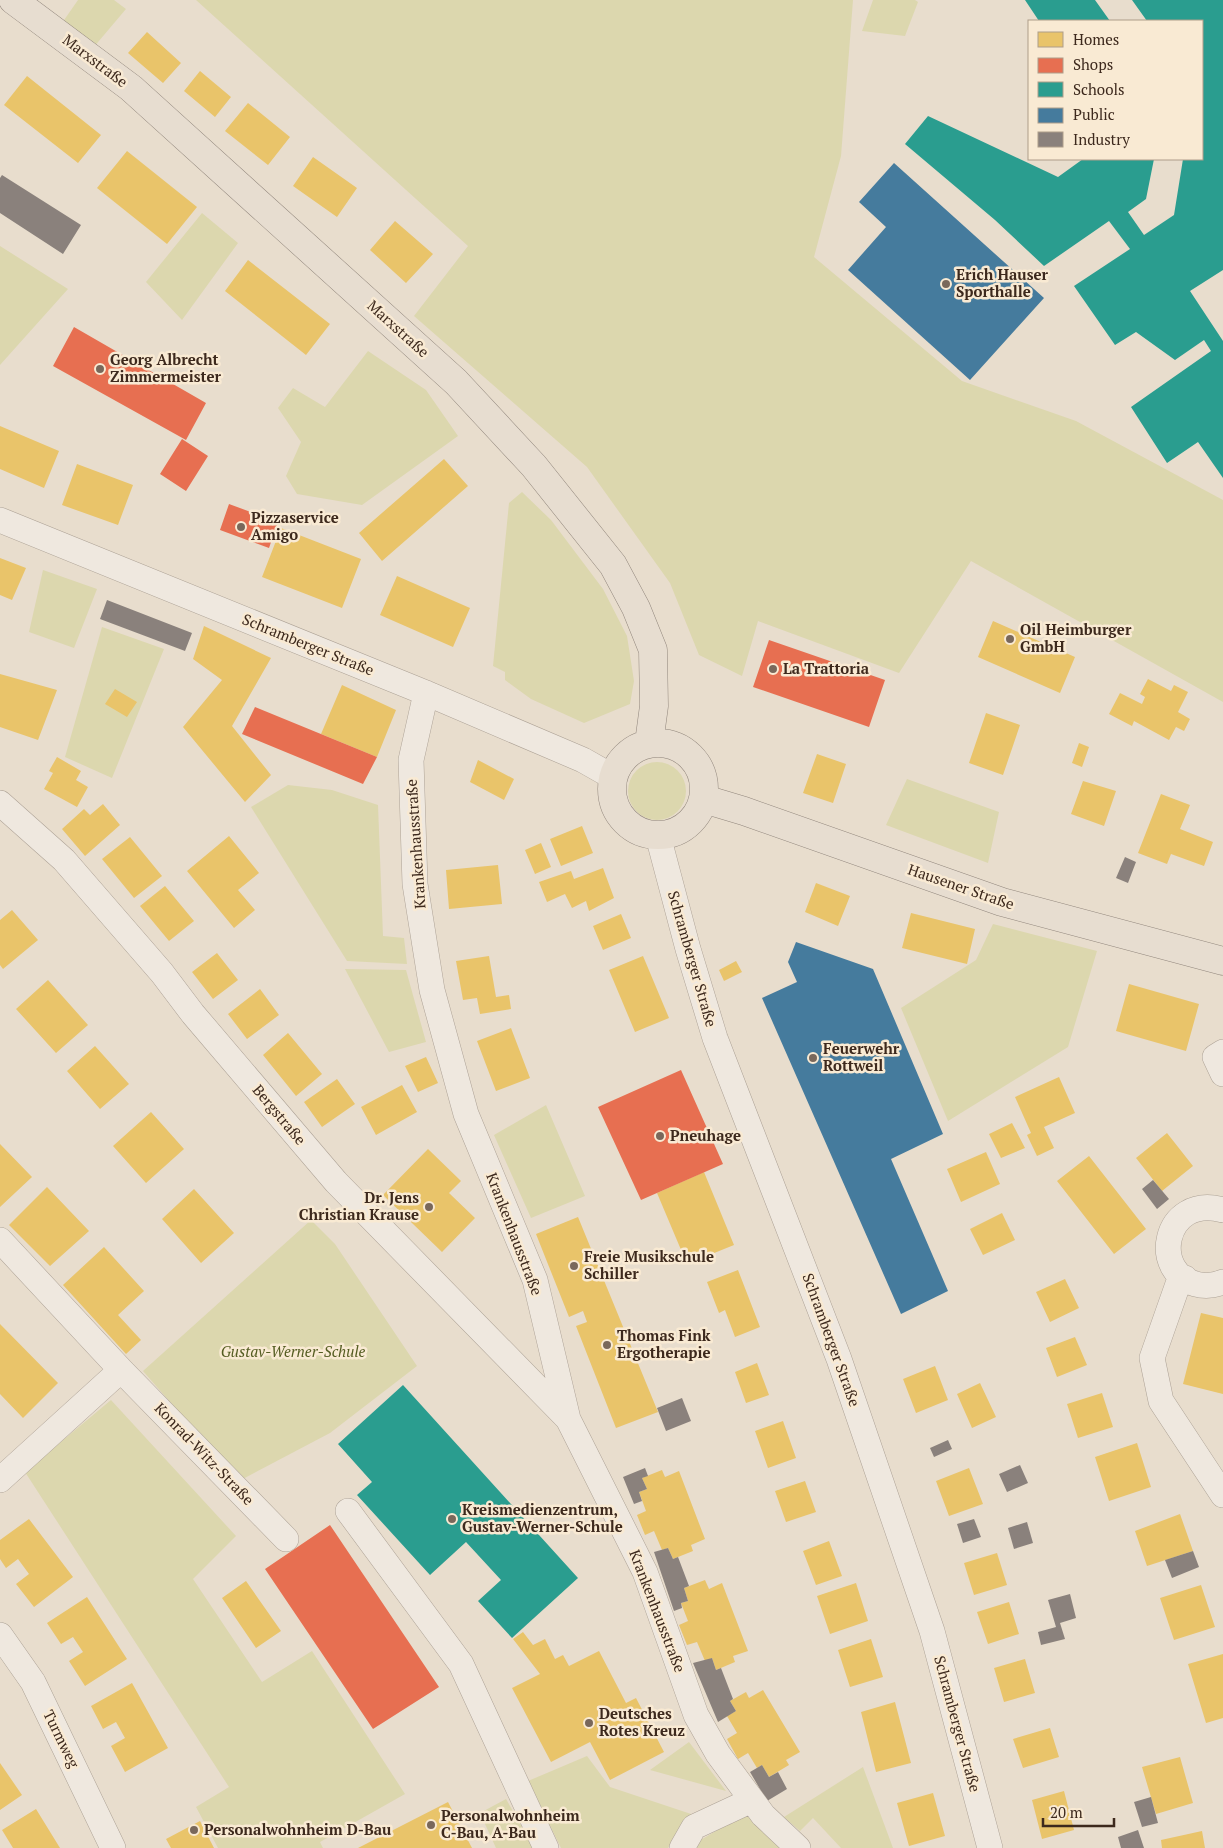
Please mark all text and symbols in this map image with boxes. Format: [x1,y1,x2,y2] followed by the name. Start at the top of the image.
[1028,20,1203,160] legend
[59,29,132,91] street label: Marxstraße
[1073,29,1119,49] text: Homes
[1073,54,1113,74] text: Shops
[1073,79,1124,99] text: Schools
[1073,104,1115,124] text: Public
[1073,129,1130,149] text: Industry
[956,264,1048,301] place label: Erich Hauser Sporthalle
[940,278,952,290] marker: Erich Hauser Sporthalle
[364,295,434,361] street label: Marxstraße
[110,349,221,386] place label: Georg Albrecht Zimmermeister
[94,363,106,375] marker: Georg Albrecht Zimmermeister
[251,507,339,544] place label: Pizzaservice Amigo
[235,521,247,533] marker: Pizzaservice Amigo
[239,608,377,680] street label: Schramberger Straße
[1020,619,1132,656] place label: Oil Heimburger GmbH
[1004,633,1016,645] marker: Oil Heimburger GmbH
[783,658,870,678] place label: La Trattoria
[767,663,779,675] marker: La Trattoria
[400,779,430,910] street label: Krankenhausstraße
[906,859,1017,914] street label: Hausener Straße
[664,888,722,1029] street label: Schramberger Straße
[823,1038,900,1075] place label: Feuerwehr Rottweil
[807,1052,819,1064] marker: Feuerwehr Rottweil
[249,1080,311,1149] street label: Bergstraße
[670,1125,741,1145] place label: Pneuhage
[654,1130,666,1142] marker: Pneuhage
[482,1169,548,1298] street label: Krankenhausstraße
[299,1187,419,1224] place label: Dr. Jens Christian Krause
[423,1201,435,1213] marker: Dr. Jens Christian Krause
[584,1246,714,1283] place label: Freie Musikschule Schiller
[568,1260,580,1272] marker: Freie Musikschule Schiller
[799,1270,865,1409] street label: Schramberger Straße
[617,1325,711,1362] place label: Thomas Fink Ergotherapie
[601,1339,613,1351] marker: Thomas Fink Ergotherapie
[221,1341,366,1361] park label: Gustav-Werner-Schule
[151,1398,259,1509] street label: Konrad-Witz-Straße
[462,1499,623,1536] place label: Kreismedienzentrum, Gustav-Werner-Schule
[446,1513,458,1525] marker: Kreismedienzentrum, Gustav-Werner-Schule
[625,1546,691,1675] street label: Krankenhausstraße
[930,1653,986,1794] street label: Schramberger Straße
[599,1703,685,1740] place label: Deutsches Rotes Kreuz
[39,1706,85,1772] street label: Turmweg
[583,1717,595,1729] marker: Deutsches Rotes Kreuz
[1043,1796,1114,1828] scale bar
[1050,1802,1083,1822] text: 20 m
[441,1805,580,1842] place label: Personalwohnheim C-Bau, A-Bau
[204,1819,392,1839] place label: Personalwohnheim D-Bau
[425,1819,437,1831] marker: Personalwohnheim C-Bau, A-Bau
[188,1824,200,1836] marker: Personalwohnheim D-Bau

